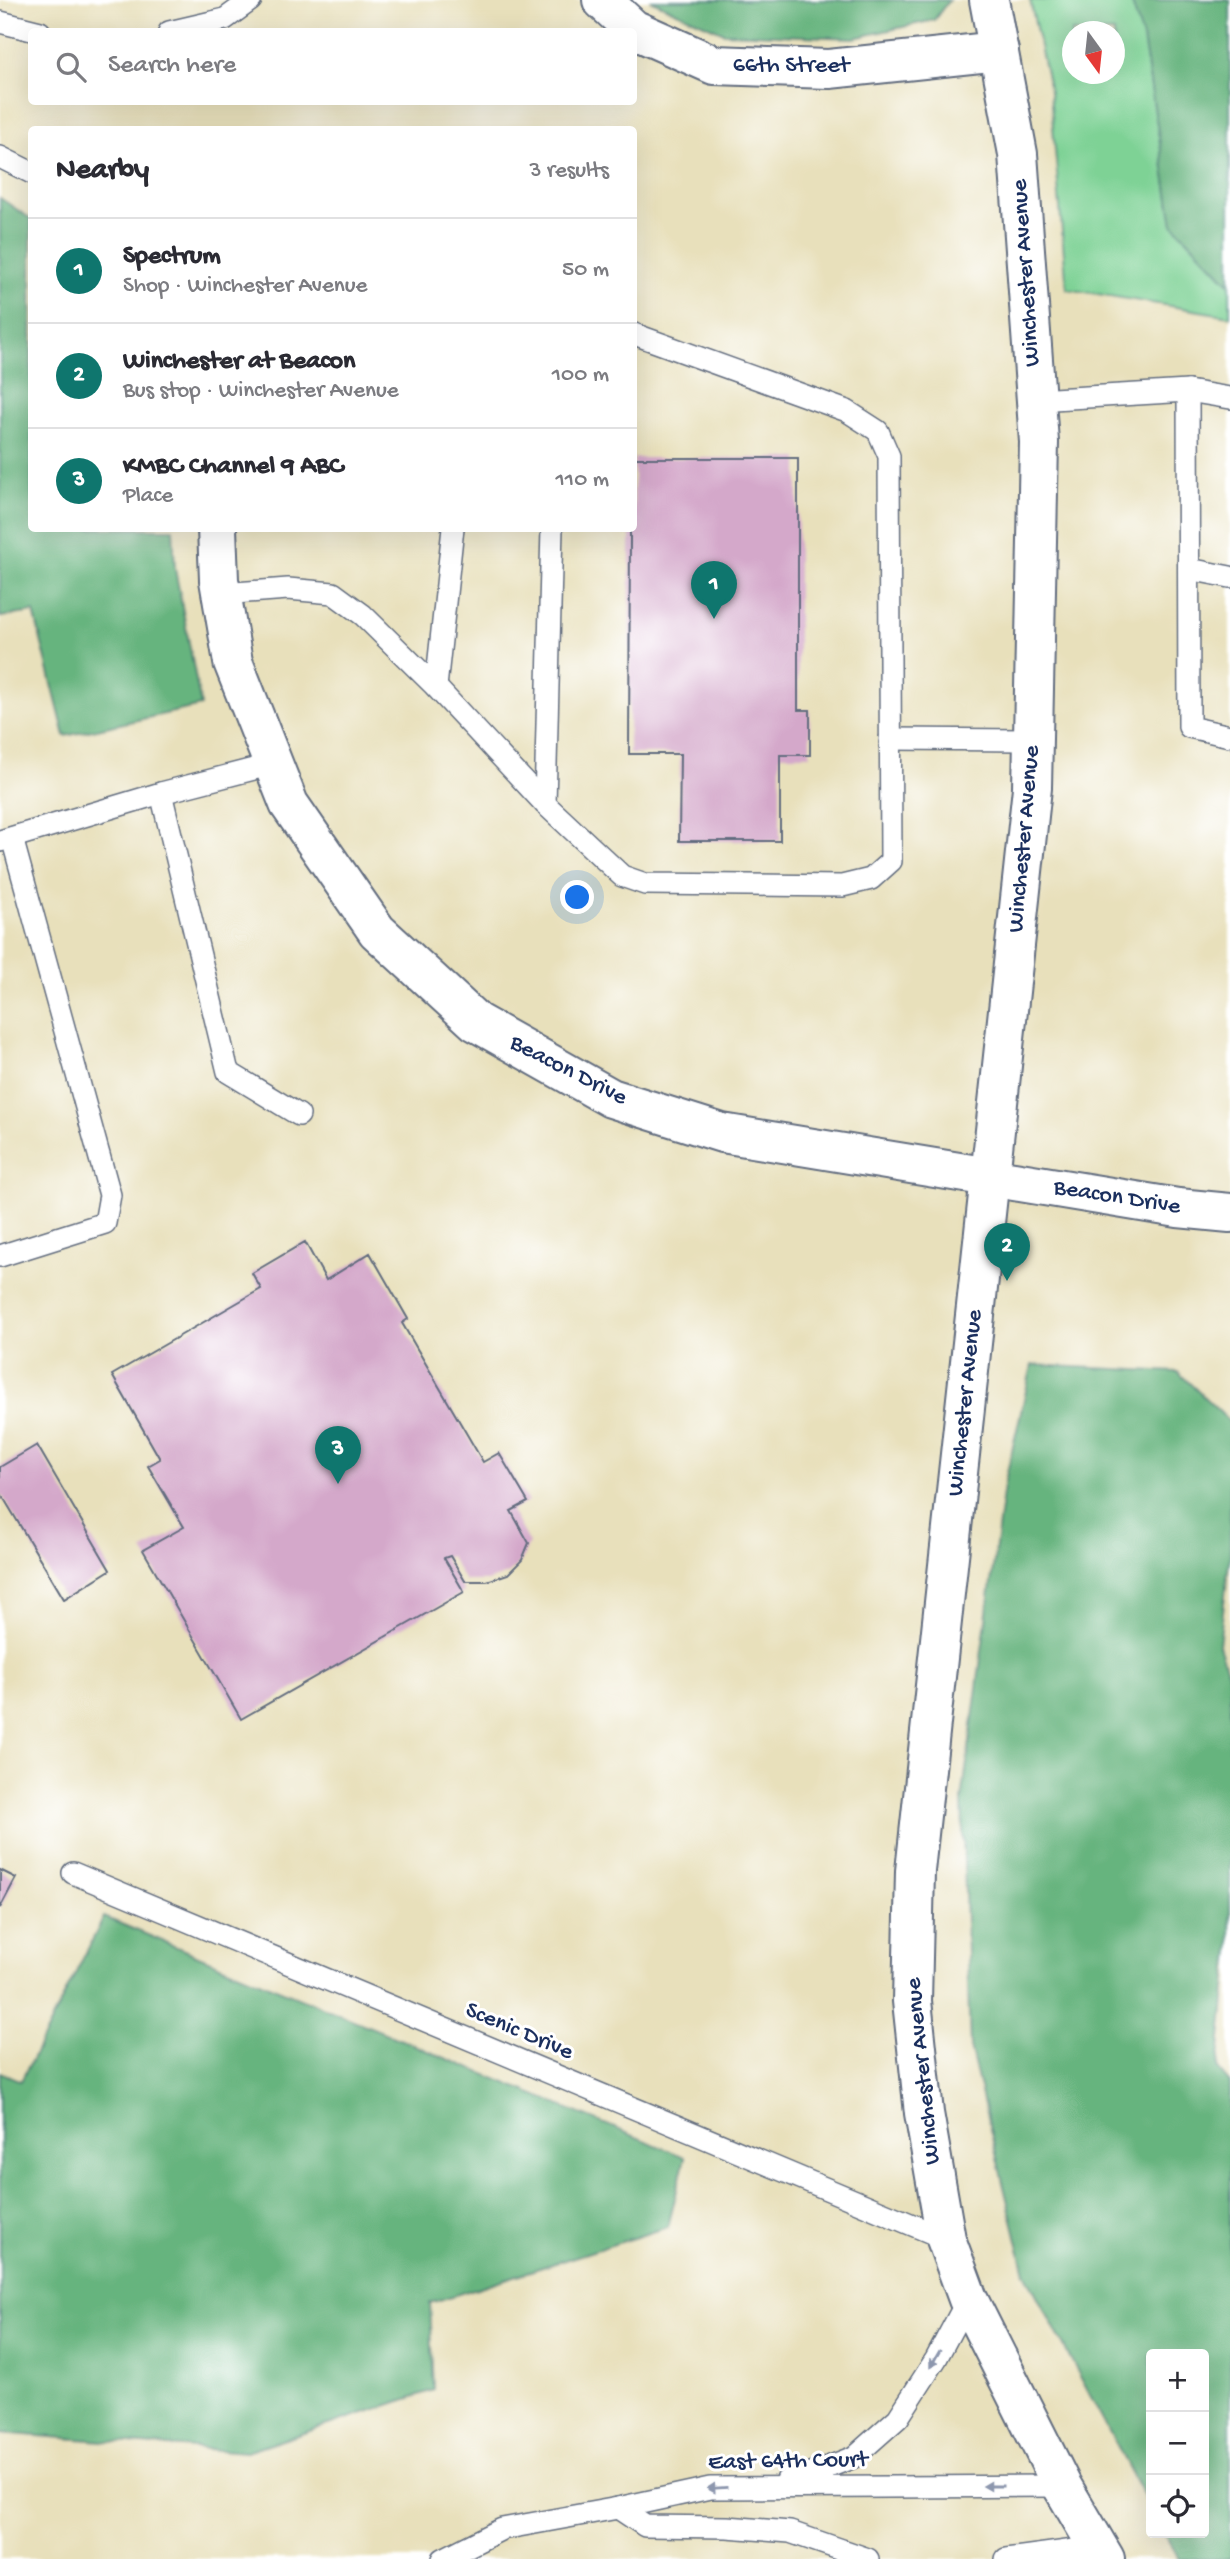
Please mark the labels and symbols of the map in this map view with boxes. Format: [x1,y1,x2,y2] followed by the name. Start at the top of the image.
[1062,21,1125,84] north arrow
[733,52,852,81] street label: 66th Street
[1006,178,1048,368] street label: Winchester Avenue
[691,561,737,619] pin: 1
[1002,744,1048,934] street label: Winchester Avenue
[560,880,594,914] your location
[504,1029,632,1113] street label: Beacon Drive
[1051,1174,1183,1222] street label: Beacon Drive
[984,1223,1030,1281] pin: 2
[942,1307,990,1498] street label: Winchester Avenue
[315,1426,361,1484] pin: 3
[900,1975,948,2166] street label: Winchester Avenue
[461,1996,578,2068] street label: Scenic Drive
[929,2350,941,2369] one-way arrow
[708,2446,870,2478] street label: East 64th Court
[982,2480,1004,2492] one-way arrow
[706,2483,728,2494] one-way arrow

